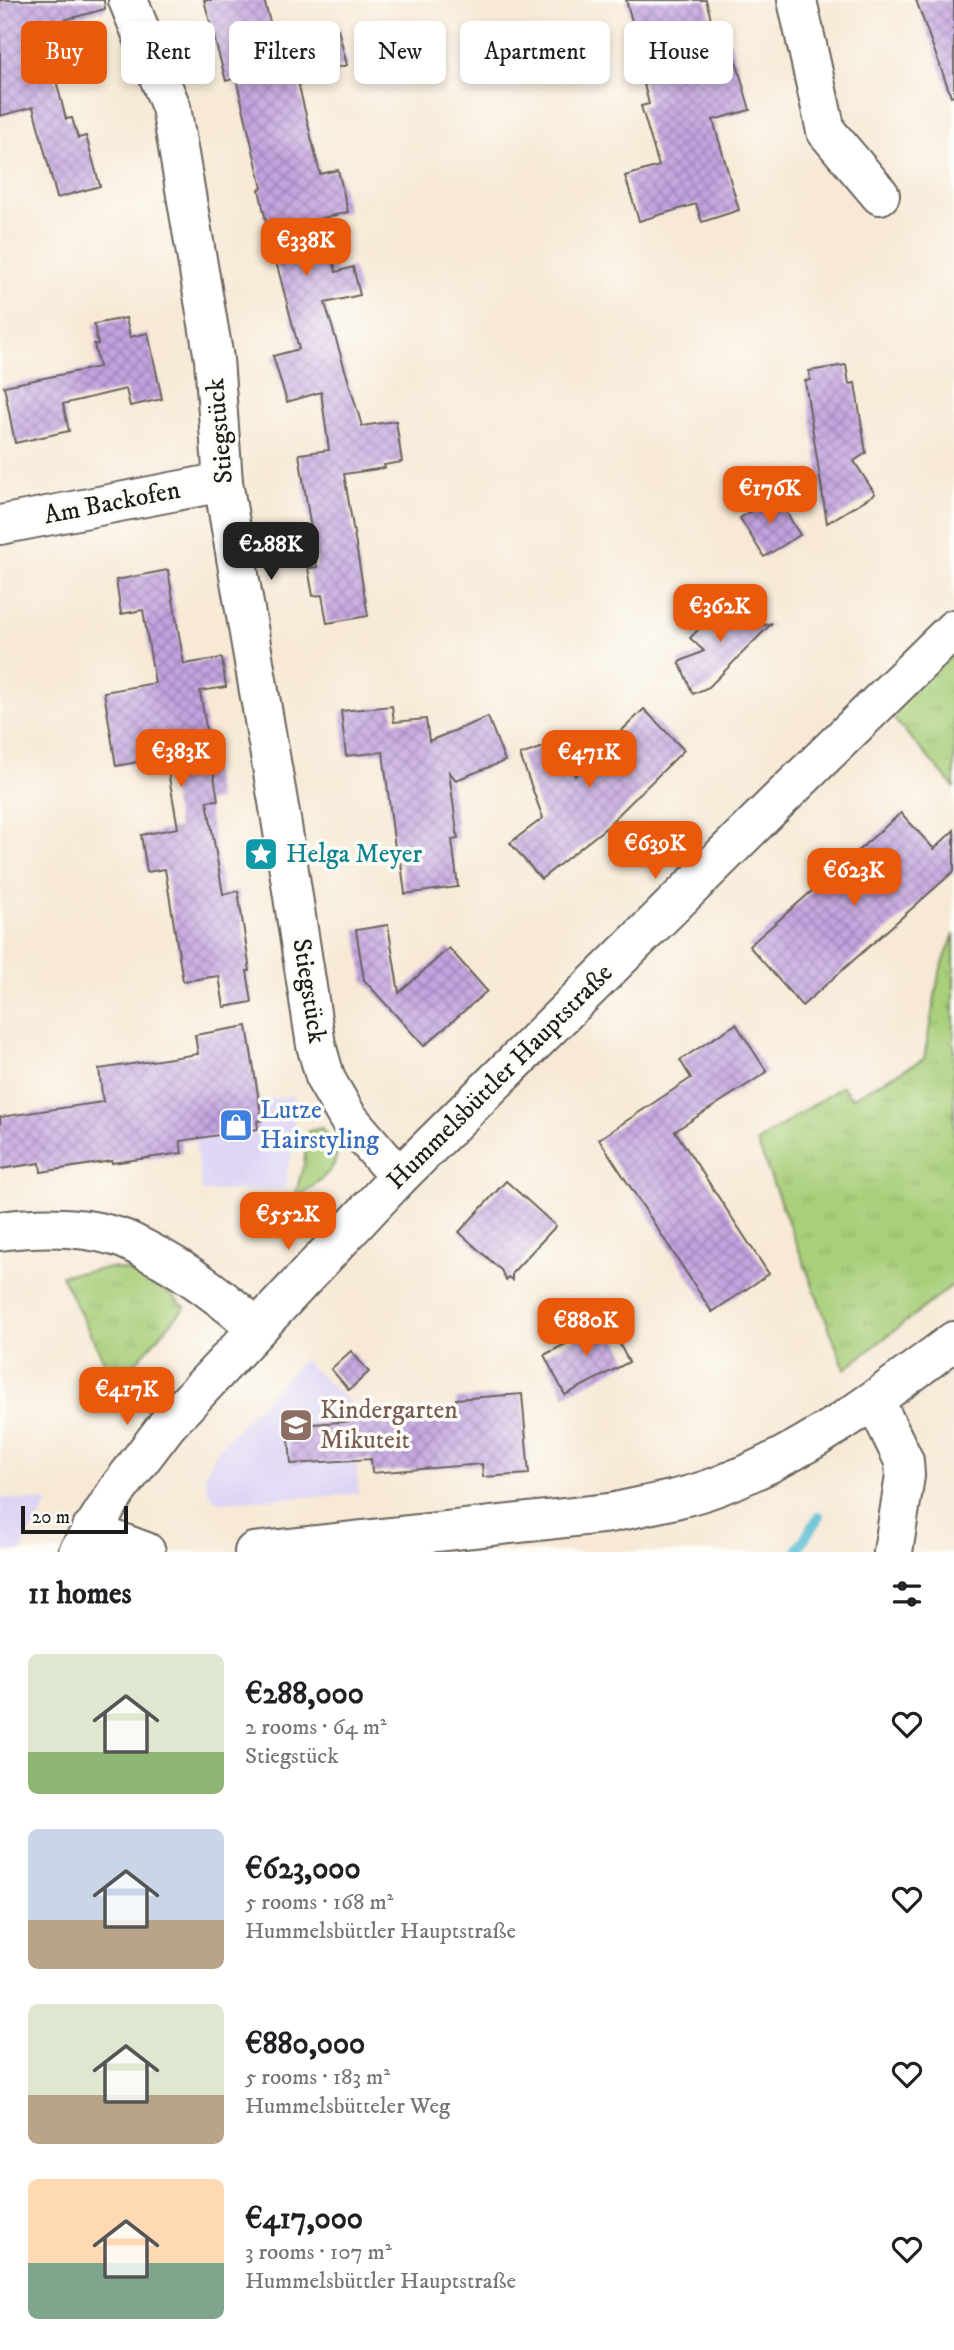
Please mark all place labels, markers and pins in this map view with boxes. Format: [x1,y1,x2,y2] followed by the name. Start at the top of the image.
[257,218,355,278] pin: €338K
[721,466,819,526] pin: €176K
[222,522,320,582] pin: €288K
[671,584,769,644] pin: €362K
[132,730,230,789] pin: €383K
[540,730,638,790] pin: €471K
[606,822,704,881] pin: €639K
[242,835,280,873] place icon: Helga Meyer
[286,838,423,871] place label: Helga Meyer
[805,848,903,908] pin: €623K
[260,1094,379,1157] place label: Lutze Hairstyling
[217,1106,255,1144] shop icon: Lutze Hairstyling
[239,1192,337,1252] pin: €552K
[537,1298,635,1358] pin: €880K
[78,1368,176,1427] pin: €417K
[320,1394,458,1457] place label: Kindergarten Mikuteit
[277,1406,315,1444] school or university icon: Kindergarten Mikuteit

